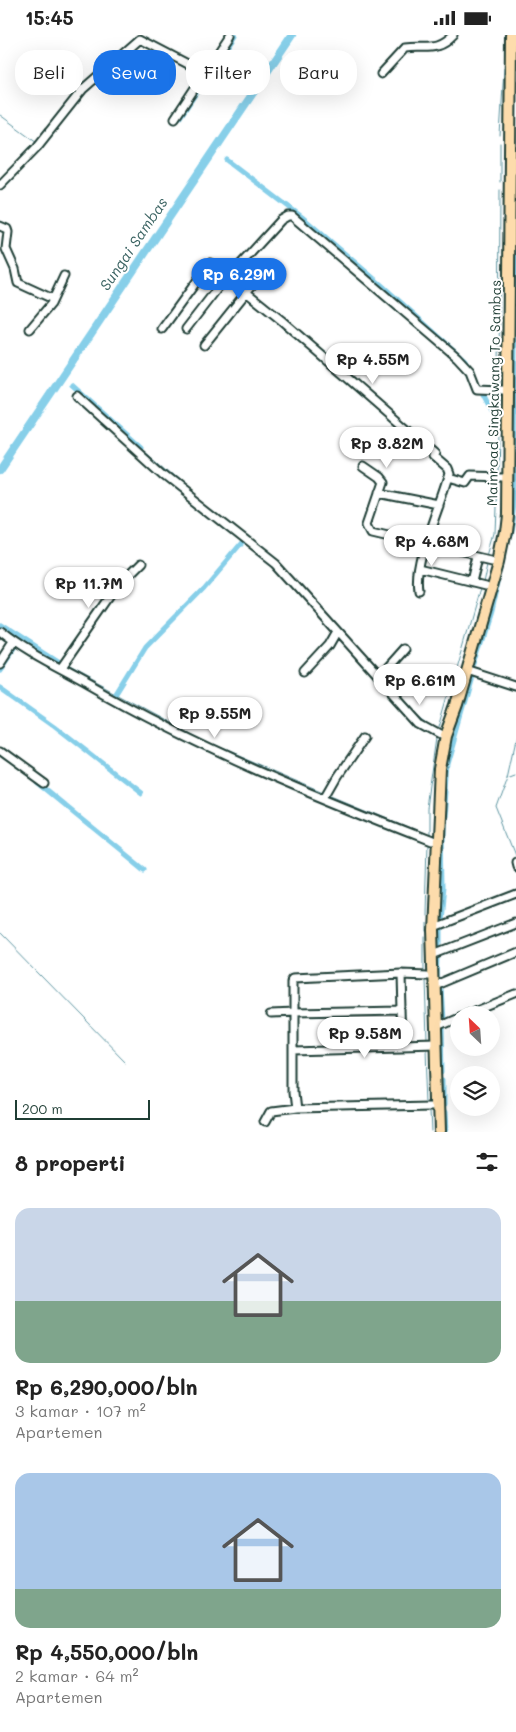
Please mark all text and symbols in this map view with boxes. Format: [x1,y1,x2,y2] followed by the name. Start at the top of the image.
[25,5,74,30] text: 15:45
[15,50,83,95] chip: Beli
[93,50,176,95] chip: Sewa
[186,50,270,95] chip: Filter
[280,50,357,95] chip: Baru
[95,193,172,294] water label: Sungai Sambas
[187,257,291,300] pin: Rp 6.29M
[202,263,276,284] text: Rp 6.29M
[482,280,505,506] street label: Mainroad Singkawang To Sambas
[321,343,425,385] pin: Rp 4.55M
[336,348,410,369] text: Rp 4.55M
[335,427,439,469] pin: Rp 3.82M
[350,432,424,453] text: Rp 3.82M
[380,525,484,567] pin: Rp 4.68M
[395,530,469,551] text: Rp 4.68M
[37,567,141,609] pin: Rp 11.7M
[55,572,123,593] text: Rp 11.7M
[368,663,472,706] pin: Rp 6.61M
[384,669,456,690] text: Rp 6.61M
[163,697,267,739] pin: Rp 9.55M
[178,702,252,723] text: Rp 9.55M
[450,1006,500,1056] north arrow
[450,1006,500,1116] map controls
[313,1017,417,1059] pin: Rp 9.58M
[328,1022,402,1043] text: Rp 9.58M
[450,1066,500,1116] button: layers
[15,1097,150,1120] scale bar
[22,1099,63,1118] text: 200 m
[473,1148,501,1176] icon: filters
[15,1149,126,1176] text: 8 properti
[213,1240,303,1330] icon: home
[15,1373,198,1400] text: Rp 6,290,000/bln
[15,1400,146,1421] text: 3 kamar · 107 m²
[15,1421,102,1442] text: Apartemen
[213,1505,303,1595] icon: home
[15,1638,198,1665] text: Rp 4,550,000/bln
[15,1665,138,1686] text: 2 kamar · 64 m²
[15,1686,102,1707] text: Apartemen

